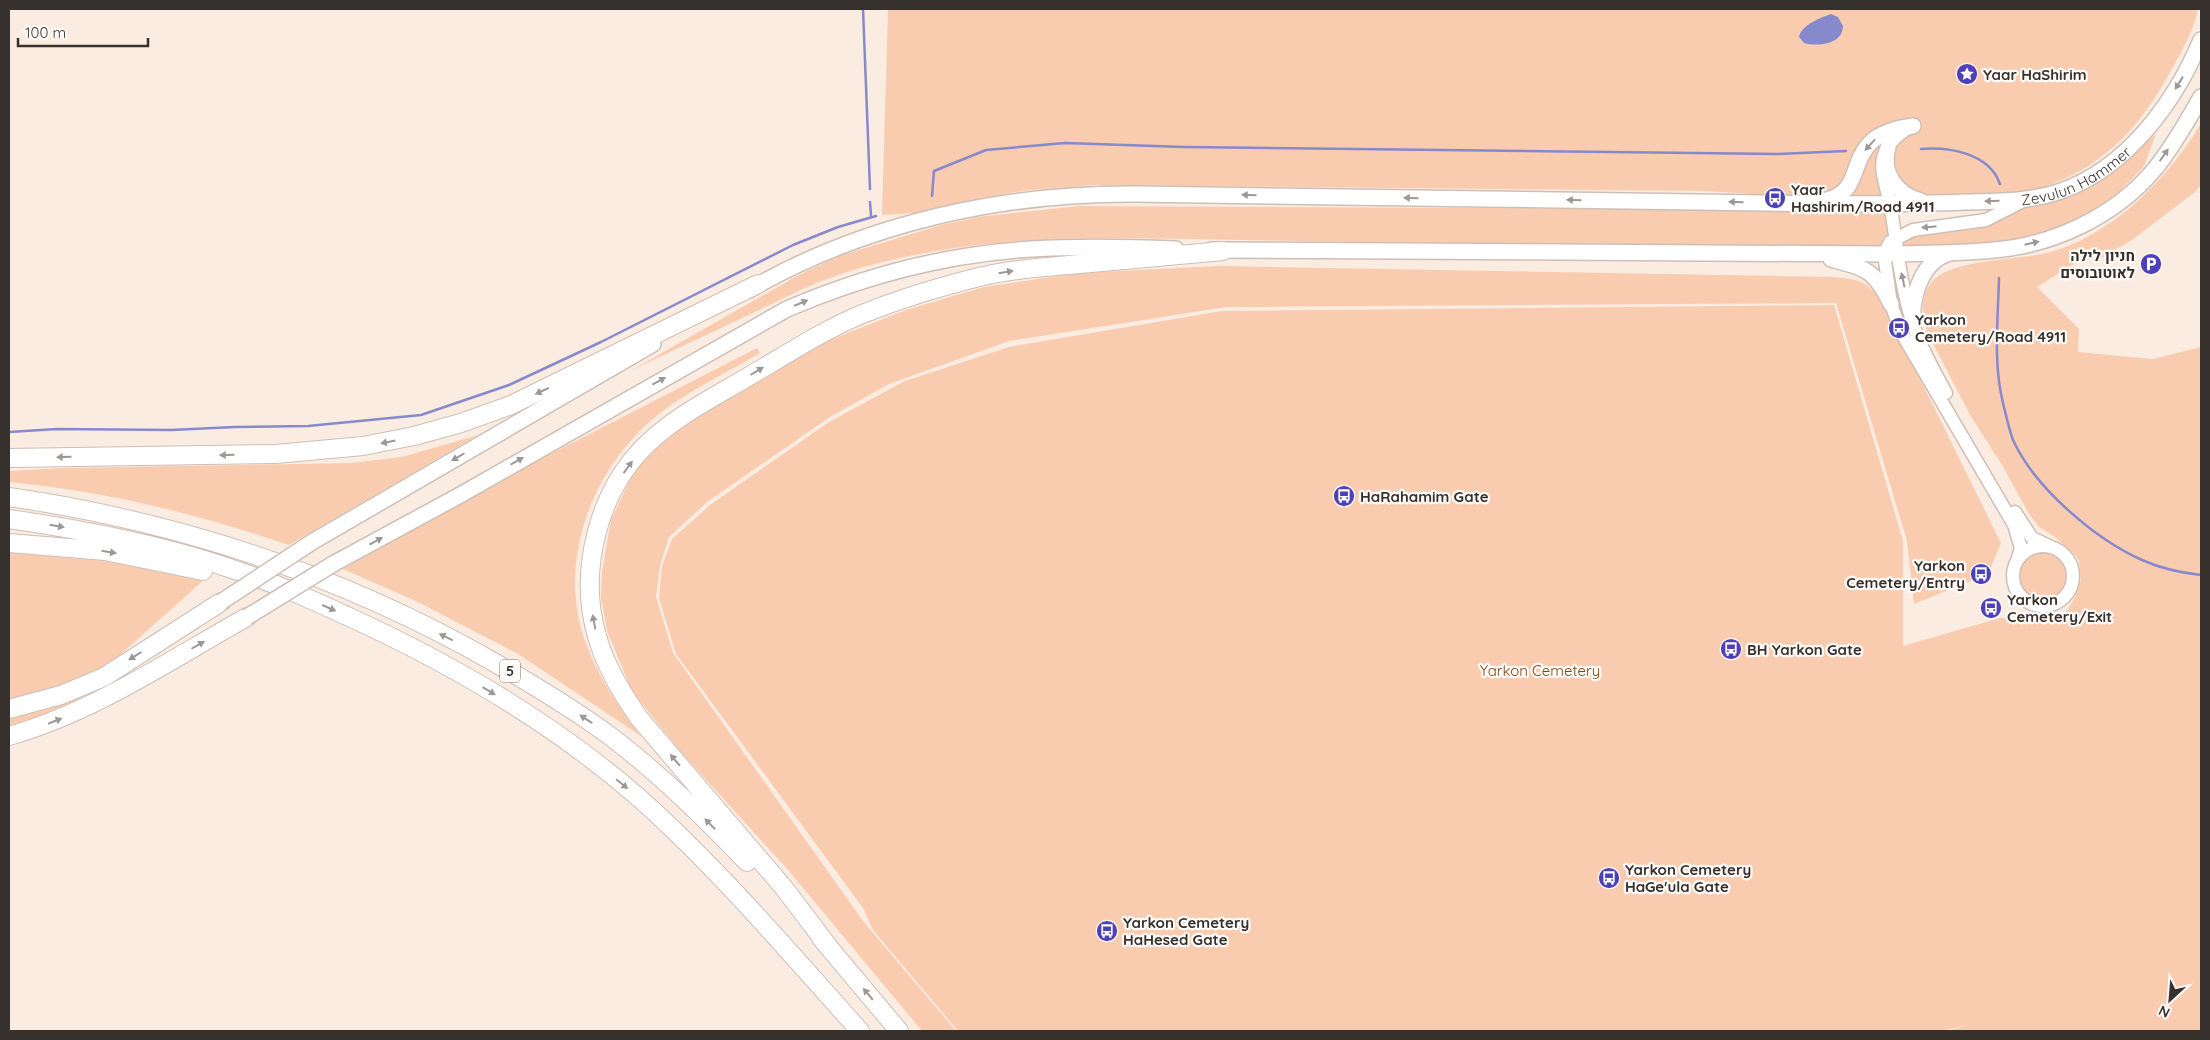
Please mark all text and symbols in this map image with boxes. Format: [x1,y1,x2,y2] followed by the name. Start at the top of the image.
[18,15,148,47] scale bar
[25,23,66,42] text: 100 m
[1955,62,1979,86] place icon: Yaar HaShirim
[1983,65,2087,84] place label: Yaar HaShirim
[2174,77,2183,90] one-way arrow
[1864,139,1875,151] one-way arrow
[2020,142,2135,209] street label: Zevulun Hammer
[2159,149,2170,162] one-way arrow
[1791,180,1935,216] place label: Yaar Hashirim/Road 4911
[1763,186,1787,210] bus stop icon: Yaar Hashirim/Road 4911
[1241,191,1257,199] one-way arrow
[1403,194,1419,202] one-way arrow
[1566,196,1582,204] one-way arrow
[1984,197,2000,205] one-way arrow
[1728,198,1744,206] one-way arrow
[1921,223,1937,231] one-way arrow
[2025,239,2040,247] one-way arrow
[2060,246,2135,282] place label: חניון לילה לאוטובוסים
[2139,252,2163,276] parking icon: חניון לילה לאוטובוסים
[998,268,1014,276] one-way arrow
[1899,273,1907,288] one-way arrow
[794,299,808,307] one-way arrow
[1915,310,2066,346] place label: Yarkon Cemetery/Road 4911
[1887,316,1911,340] bus stop icon: Yarkon Cemetery/Road 4911
[750,367,763,376] one-way arrow
[651,377,666,385] one-way arrow
[535,387,549,395] one-way arrow
[380,438,396,446] one-way arrow
[218,452,234,460] one-way arrow
[56,453,72,461] one-way arrow
[451,453,466,461] one-way arrow
[511,457,524,466] one-way arrow
[622,461,632,474] one-way arrow
[1332,484,1356,508] bus stop icon: HaRahamim Gate
[1360,487,1489,506] place label: HaRahamim Gate
[49,523,65,531] one-way arrow
[368,537,383,545] one-way arrow
[102,549,118,557] one-way arrow
[1846,556,1965,592] place label: Yarkon Cemetery/Entry
[1969,562,1993,586] bus stop icon: Yarkon Cemetery/Entry
[2007,590,2112,626] place label: Yarkon Cemetery/Exit
[1979,596,2003,620] bus stop icon: Yarkon Cemetery/Exit
[322,604,336,612] one-way arrow
[589,613,597,629] one-way arrow
[439,632,453,640] one-way arrow
[1719,637,1743,661] bus stop icon: BH Yarkon Gate
[192,640,205,649] one-way arrow
[1747,640,1862,659] place label: BH Yarkon Gate
[128,651,141,660] one-way arrow
[500,659,520,682] road number: 5
[1480,661,1600,680] park label: Yarkon Cemetery
[482,686,495,695] one-way arrow
[579,715,592,724] one-way arrow
[48,716,62,724] one-way arrow
[669,754,680,767] one-way arrow
[615,778,628,789] one-way arrow
[704,818,716,830] one-way arrow
[1625,860,1751,896] place label: Yarkon Cemetery HaGe'ula Gate
[1597,866,1621,890] bus stop icon: Yarkon Cemetery HaGe'ula Gate
[1123,913,1249,949] place label: Yarkon Cemetery HaHesed Gate
[1095,919,1119,943] bus stop icon: Yarkon Cemetery HaHesed Gate
[2145,975,2195,1025] north arrow
[863,988,874,1001] one-way arrow
[2156,1001,2173,1022] text: N

